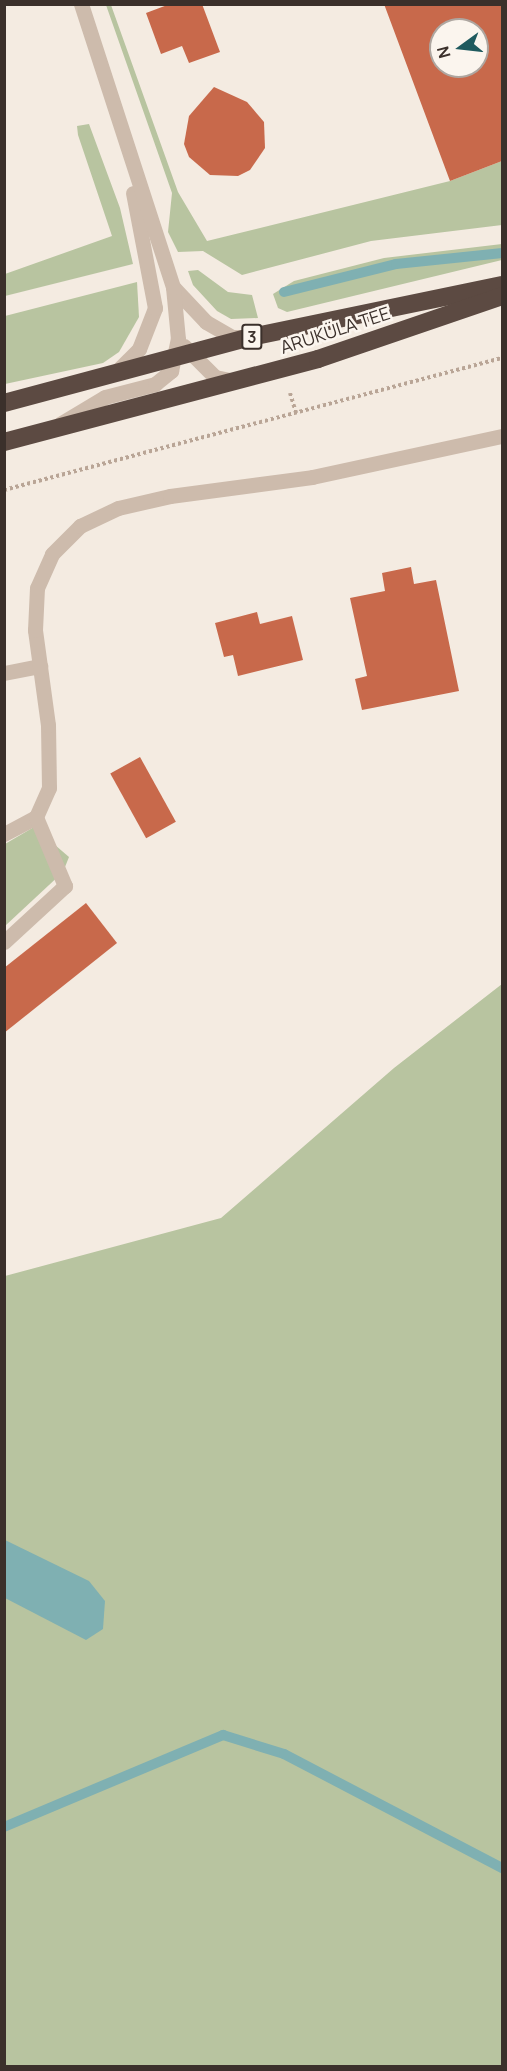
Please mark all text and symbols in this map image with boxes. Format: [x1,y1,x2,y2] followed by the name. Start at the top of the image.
[429,18,489,78] north arrow
[431,44,456,61] text: N
[277,302,393,358] street label: ARUKÜLA TEE
[240,324,264,350] road number: 3

